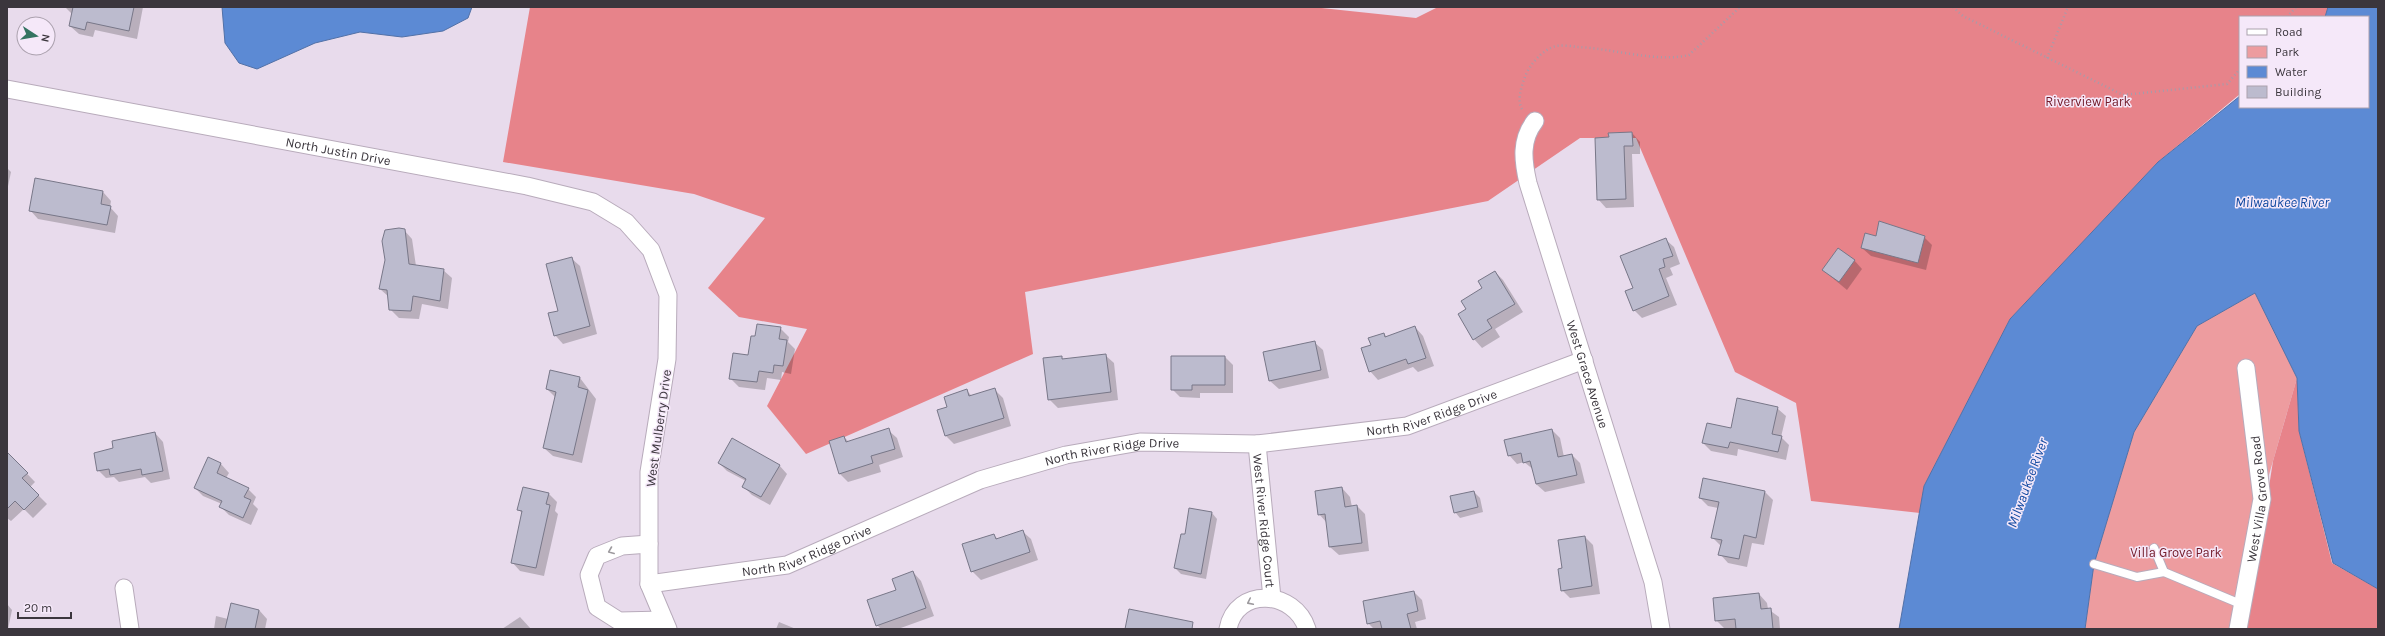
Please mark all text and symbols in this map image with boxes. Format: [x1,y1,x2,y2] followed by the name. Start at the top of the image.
[16,16,56,56] north arrow
[2239,16,2369,108] legend
[2275,25,2303,39] text: Road
[38,33,52,43] text: N
[2275,45,2300,59] text: Park
[2275,65,2308,79] text: Water
[2275,85,2322,99] text: Building
[2045,94,2131,109] park label: Riverview Park
[284,134,392,168] street label: North Justin Drive
[2235,194,2330,211] water label: Milwaukee River
[1563,318,1611,430] street label: West Grace Avenue
[643,368,674,488] street label: West Mulberry Drive
[1365,386,1499,439] street label: North River Ridge Drive
[1043,435,1180,469] street label: North River Ridge Drive
[2003,435,2052,530] water label: Milwaukee River
[2243,435,2270,564] street label: West Villa Grove Road
[1250,453,1278,589] street label: West River Ridge Court
[741,522,874,579] street label: North River Ridge Drive
[2130,545,2222,560] park label: Villa Grove Park
[607,546,614,554] one-way arrow
[18,594,71,620] scale bar
[1247,597,1254,605] one-way arrow
[24,601,52,615] text: 20 m

